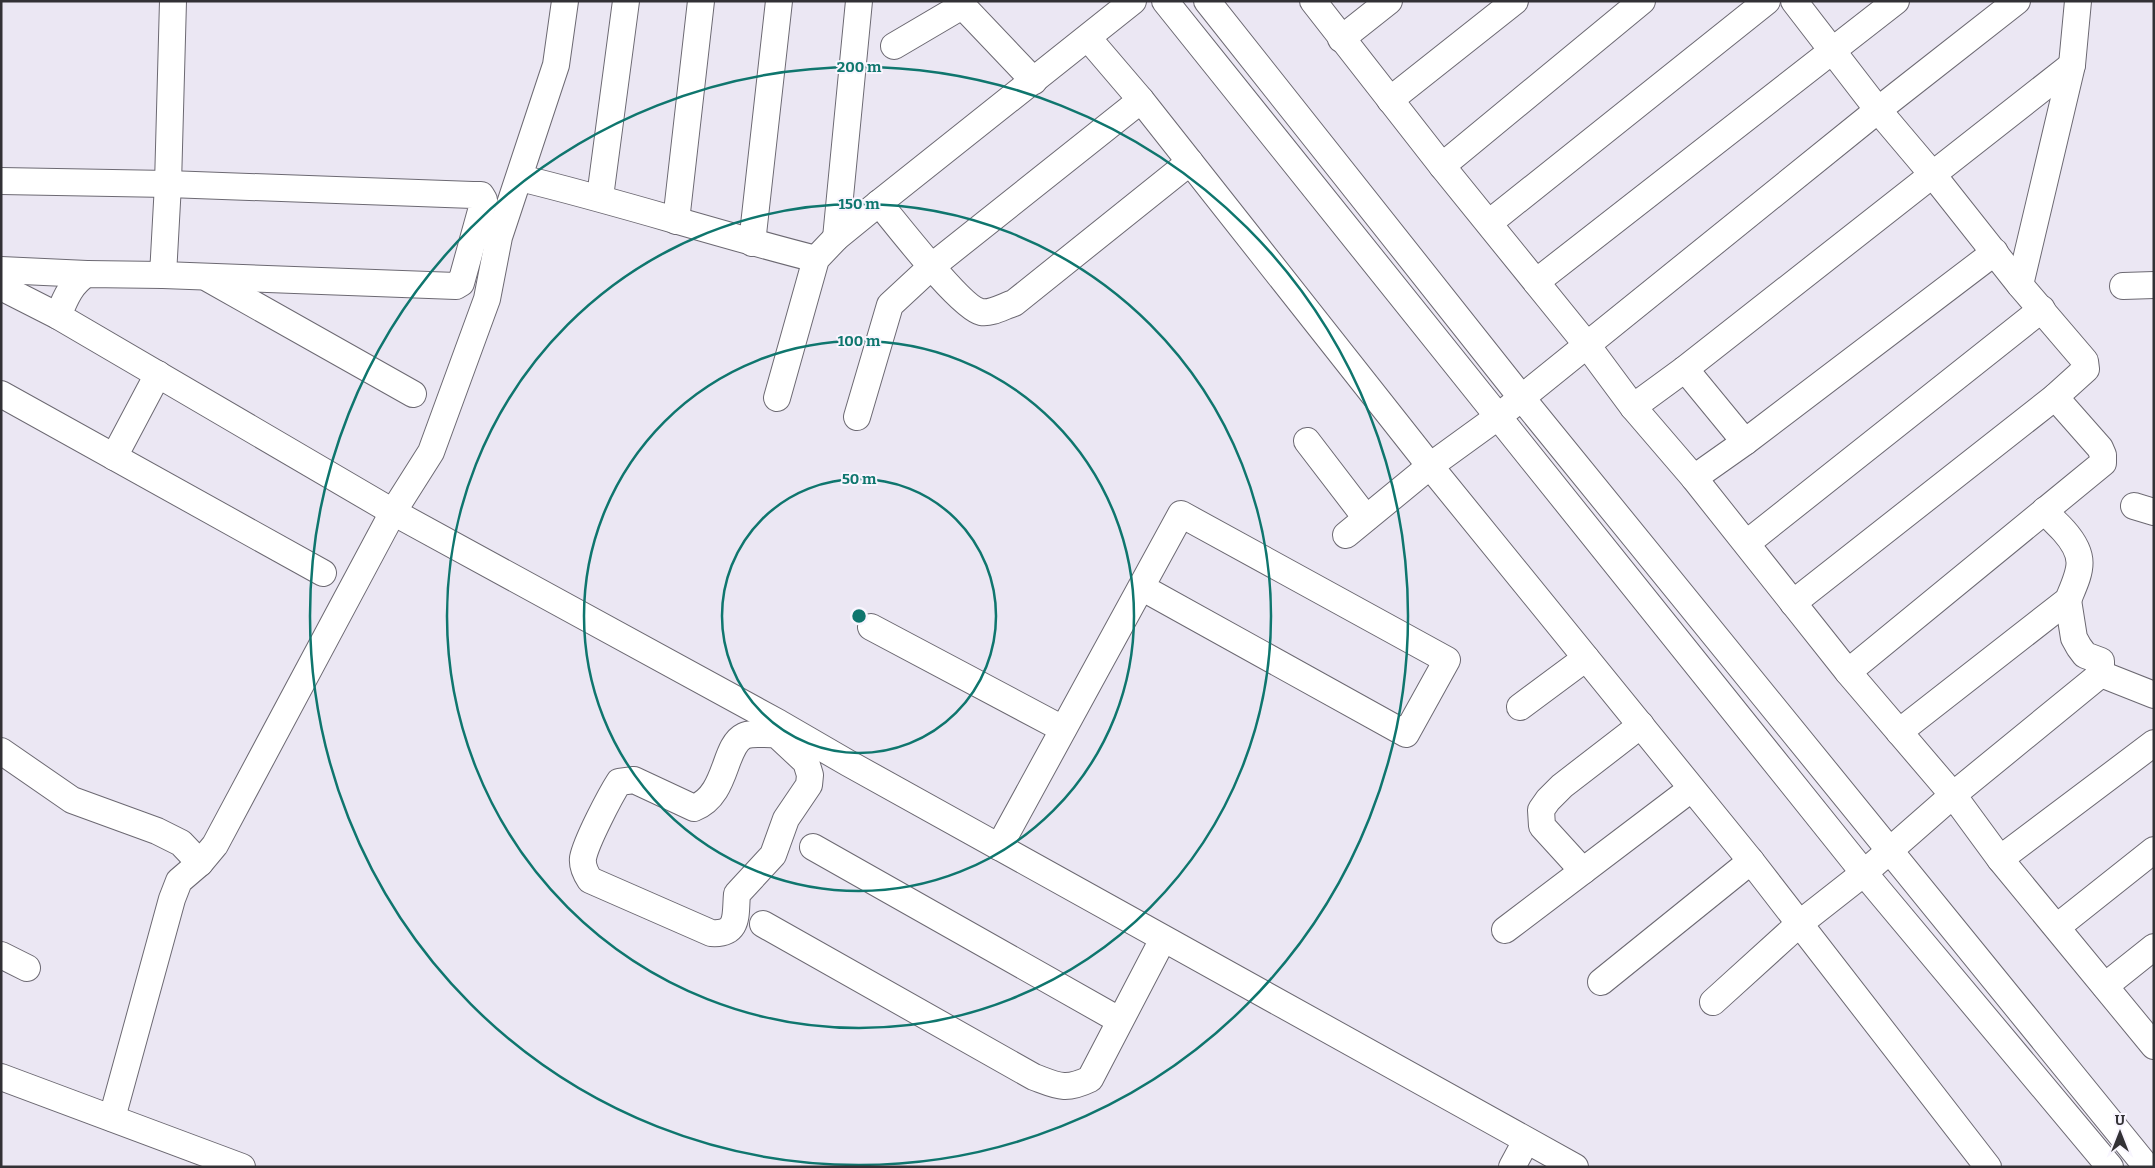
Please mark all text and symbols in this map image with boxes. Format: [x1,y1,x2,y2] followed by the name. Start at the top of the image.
[837,58,882,76] text: 200 m
[838,195,880,213] text: 150 m
[838,332,881,350] text: 100 m
[842,470,877,488] text: 50 m
[850,607,868,625] centre of rings
[2095,1108,2145,1158] north arrow
[2115,1112,2126,1129] text: U

